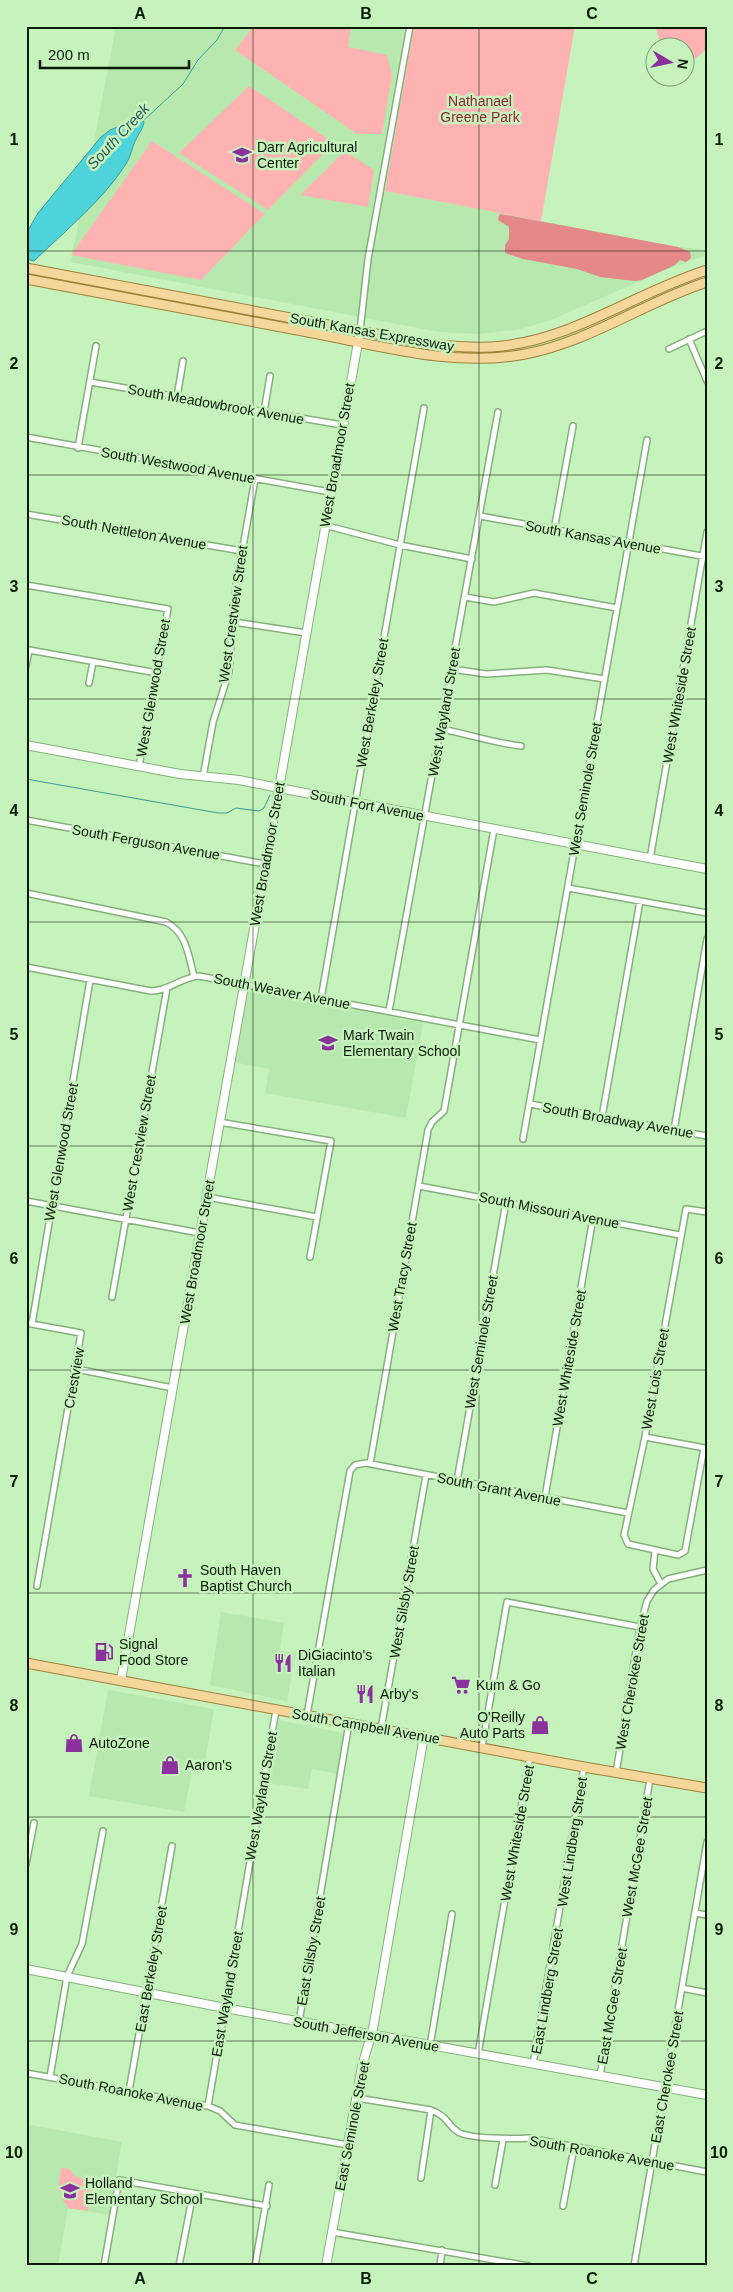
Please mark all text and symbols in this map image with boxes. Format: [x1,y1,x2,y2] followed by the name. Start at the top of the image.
[134,5,146,22] text: A
[360,5,372,22] text: B
[586,5,598,22] text: C
[40,38,189,70] scale bar
[646,38,696,88] north arrow
[48,46,90,63] text: 200 m
[674,58,692,70] text: N
[440,93,521,125] park label: Nathanael Greene Park
[83,99,154,172] water label: South Creek
[10,131,19,148] text: 1
[715,131,724,148] text: 1
[257,139,357,171] place label: Darr Agricultural Center
[231,144,253,166] school or university icon: Darr Agricultural Center
[289,310,455,354] street label: South Kansas Expressway
[10,355,19,372] text: 2
[715,355,724,372] text: 2
[127,381,306,427] street label: South Meadowbrook Avenue
[316,382,358,528] street label: West Broadmoor Street
[100,444,256,486] street label: South Westwood Avenue
[60,511,208,553] street label: South Nettleton Avenue
[524,517,662,557] street label: South Kansas Avenue
[215,544,251,684] street label: West Crestview Street
[10,578,19,595] text: 3
[715,578,724,595] text: 3
[133,618,173,758] street label: West Glenwood Street
[659,625,699,764] street label: West Whiteside Street
[353,637,391,769] street label: West Berkeley Street
[425,646,463,778] street label: West Wayland Street
[565,721,605,857] street label: West Seminole Street
[246,781,288,927] street label: West Broadmoor Street
[309,786,426,824] street label: South Fort Avenue
[10,802,19,819] text: 4
[715,802,724,819] text: 4
[71,821,221,863] street label: South Ferguson Avenue
[212,970,352,1012] street label: South Weaver Avenue
[10,1026,19,1043] text: 5
[715,1026,724,1043] text: 5
[343,1027,461,1059] place label: Mark Twain Elementary School
[317,1032,339,1054] school or university icon: Mark Twain Elementary School
[119,1073,159,1212] street label: West Crestview Street
[41,1082,81,1222] street label: West Glenwood Street
[541,1099,695,1141] street label: South Broadway Avenue
[176,1179,218,1325] street label: West Broadmoor Street
[477,1189,621,1232] street label: South Missouri Avenue
[384,1221,420,1333] street label: West Tracy Street
[10,1250,19,1267] text: 6
[715,1250,724,1267] text: 6
[461,1274,501,1410] street label: West Seminole Street
[549,1288,589,1427] street label: West Whiteside Street
[638,1327,672,1431] street label: West Lois Street
[61,1345,87,1410] street label: Crestview
[436,1469,562,1509] street label: South Grant Avenue
[10,1473,19,1490] text: 7
[715,1473,724,1490] text: 7
[386,1544,422,1660] street label: West Silsby Street
[200,1562,292,1594] place label: South Haven Baptist Church
[174,1567,196,1589] church icon: South Haven Baptist Church
[612,1613,652,1751] street label: West Cherokee Street
[119,1636,188,1668] place label: Signal Food Store
[93,1641,115,1663] fuel station icon: Signal Food Store
[298,1647,372,1679] place label: DiGiacinto's Italian
[272,1652,294,1674] restaurant icon: DiGiacinto's Italian
[450,1674,472,1696] supermarket icon: Kum & Go
[476,1677,541,1693] place label: Kum & Go
[354,1683,376,1705] restaurant icon: Arby's
[380,1686,418,1702] place label: Arby's
[10,1697,19,1714] text: 8
[715,1697,724,1714] text: 8
[291,1705,441,1747] street label: South Campbell Avenue
[460,1709,525,1741] place label: O'Reilly Auto Parts
[529,1714,551,1736] shop icon: O'Reilly Auto Parts
[242,1730,280,1862] street label: West Wayland Street
[63,1732,85,1754] shop icon: AutoZone
[89,1735,150,1751] place label: AutoZone
[159,1754,181,1776] shop icon: Aaron's
[185,1757,232,1773] place label: Aaron's
[497,1763,537,1902] street label: West Whiteside Street
[554,1776,590,1908] street label: West Lindberg Street
[619,1795,655,1918] street label: West McGee Street
[294,1895,328,2007] street label: East Silsby Street
[132,1905,170,2033] street label: East Berkeley Street
[10,1921,19,1938] text: 9
[715,1921,724,1938] text: 9
[528,1927,566,2055] street label: East Lindberg Street
[208,1930,246,2058] street label: East Wayland Street
[594,1946,630,2066] street label: East McGee Street
[647,2010,687,2144] street label: East Cherokee Street
[292,2013,441,2055] street label: South Jefferson Avenue
[332,2060,372,2192] street label: East Seminole Street
[57,2070,205,2114] street label: South Roanoke Avenue
[528,2132,676,2174] street label: South Roanoke Avenue
[5,2144,23,2161] text: 10
[710,2144,728,2161] text: 10
[85,2175,203,2207] place label: Holland Elementary School
[59,2180,81,2202] school or university icon: Holland Elementary School
[134,2270,146,2287] text: A
[360,2270,372,2287] text: B
[586,2270,598,2287] text: C

